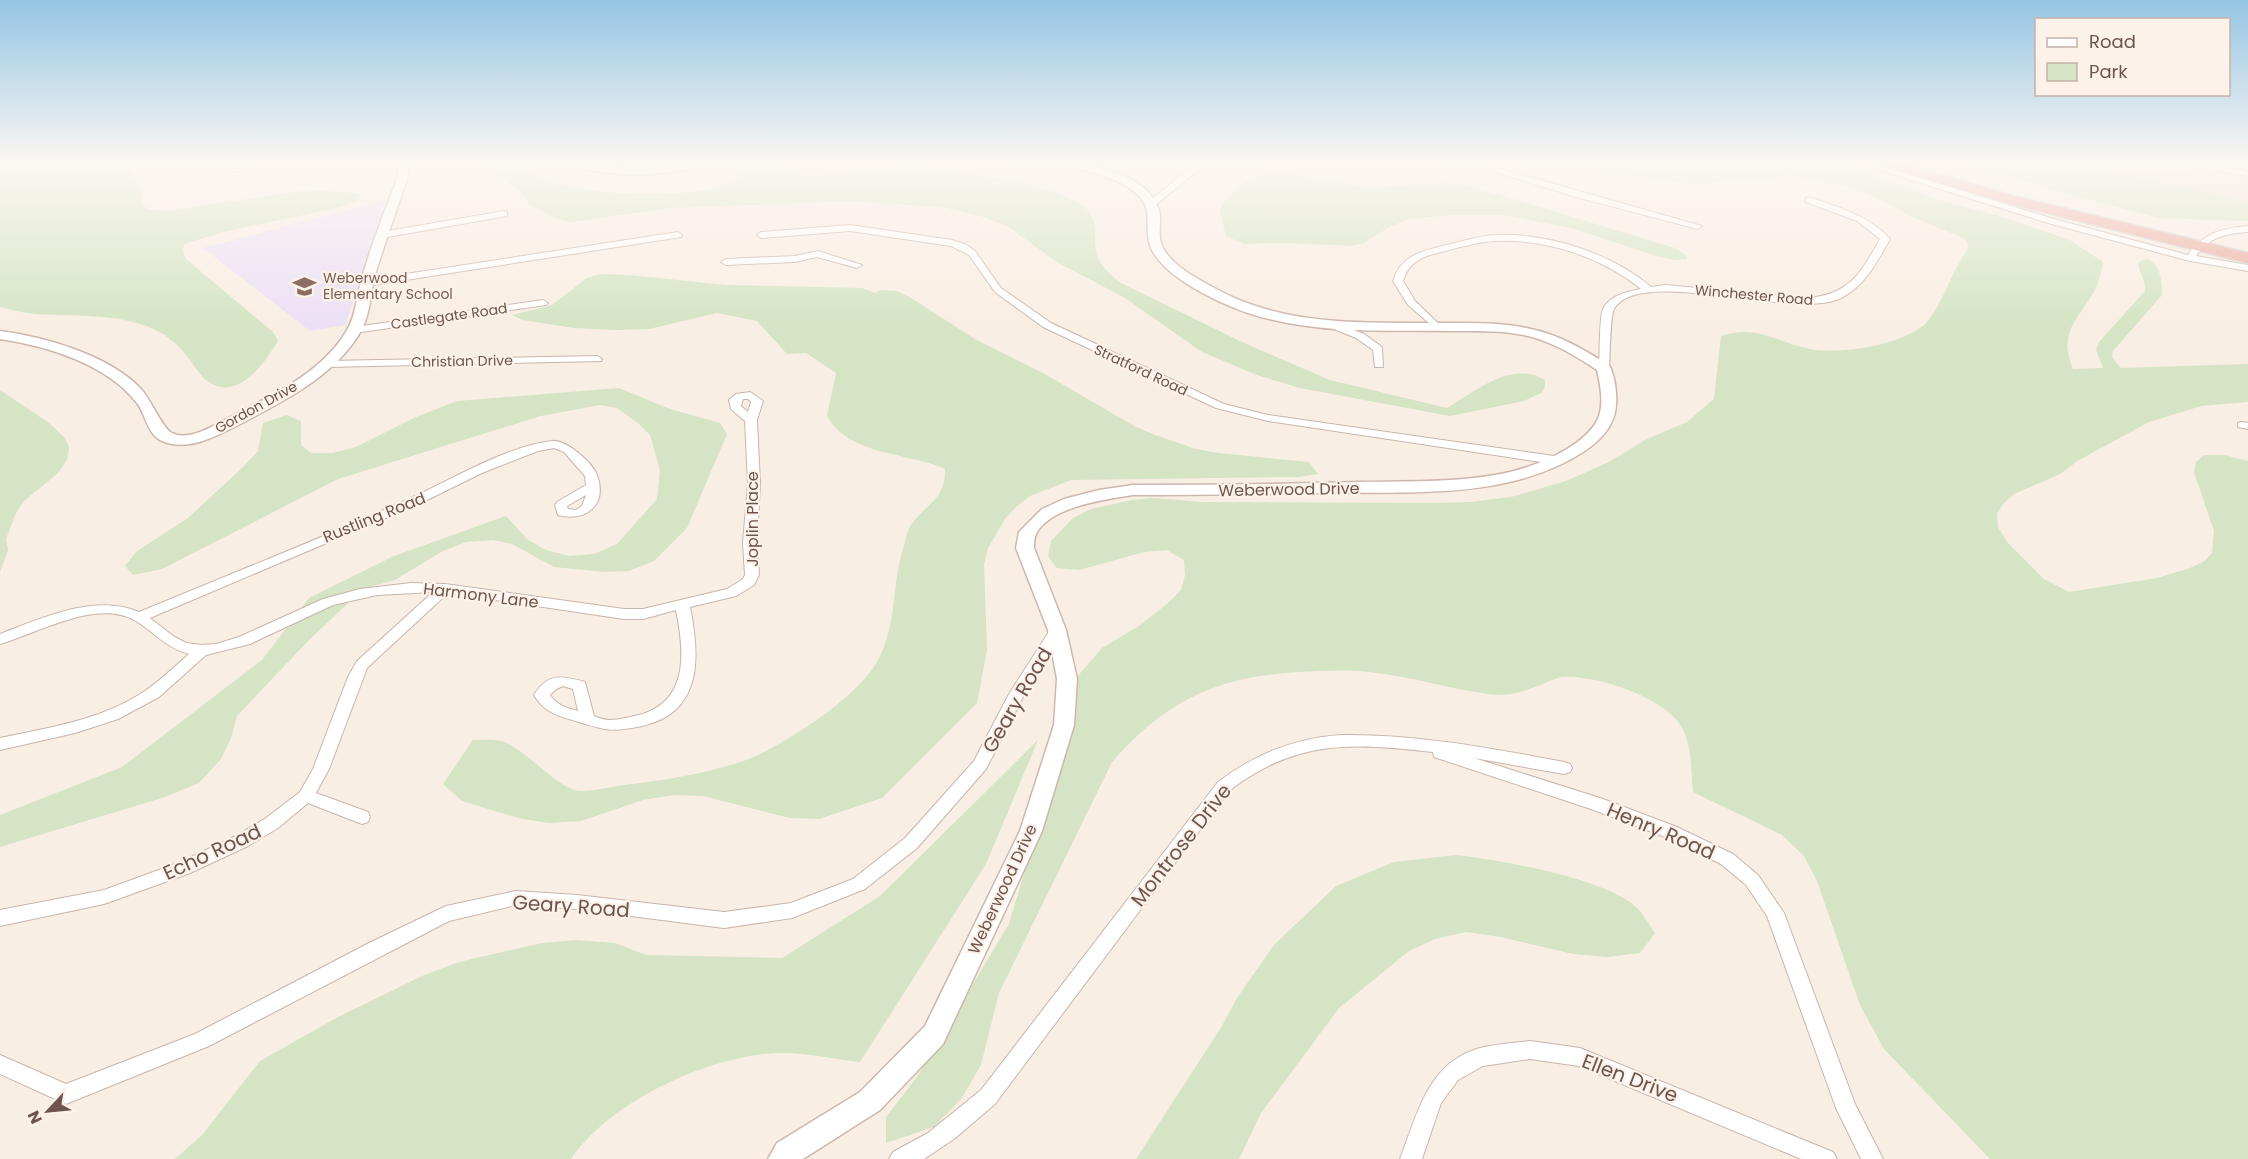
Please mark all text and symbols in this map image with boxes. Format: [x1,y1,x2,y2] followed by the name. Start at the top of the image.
[2035,18,2230,96] legend
[2089,29,2136,54] text: Road
[2089,59,2128,84] text: Park
[323,268,453,304] place label: Weberwood Elementary School
[292,273,318,299] school or university icon: Weberwood Elementary School
[1694,280,1814,310] street label: Winchester Road
[389,298,509,334] street label: Castlegate Road
[1091,339,1191,401] street label: Stratford Road
[411,350,513,372] street label: Christian Drive
[211,376,301,438] street label: Gordon Drive
[741,471,764,567] street label: Joplin Place
[1218,477,1360,502] street label: Weberwood Drive
[319,486,429,549] street label: Rustling Road
[422,577,540,614] street label: Harmony Lane
[975,642,1059,758] street label: Geary Road
[1124,778,1238,912] street label: Montrose Drive
[1603,796,1719,866] street label: Henry Road
[158,817,266,887] street label: Echo Road
[962,820,1043,958] street label: Weberwood Drive
[511,888,631,924] street label: Geary Road
[1578,1047,1682,1109] street label: Ellen Drive
[18,1081,78,1141] north arrow
[22,1107,48,1128] text: N

